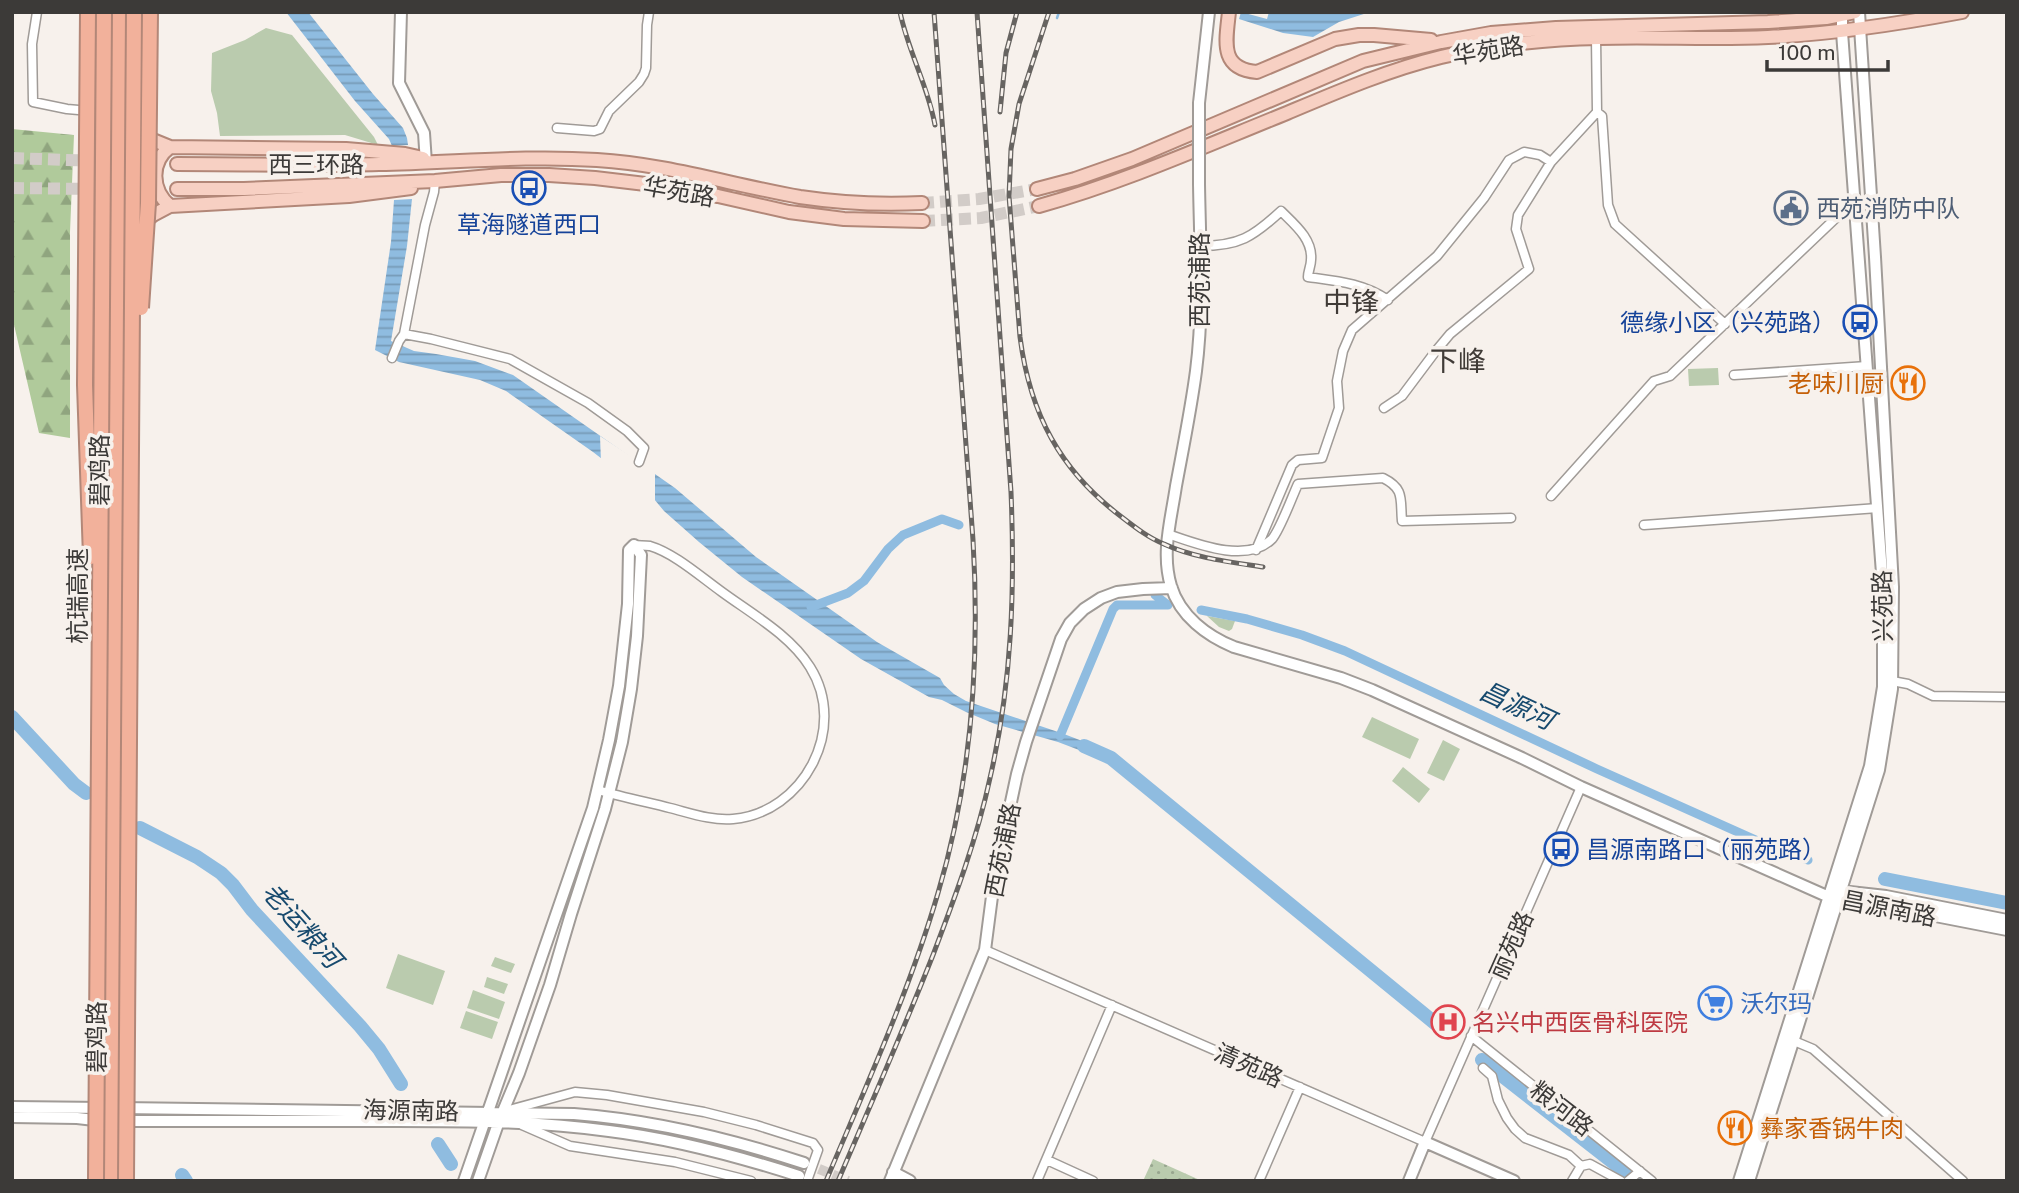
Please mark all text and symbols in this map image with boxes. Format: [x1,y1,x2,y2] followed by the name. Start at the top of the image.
[1767,28,1888,72] scale bar
[1450,31,1526,69] street label: 华苑路
[1778,40,1835,65] text: 100 m
[268,150,364,178] street label: 西三环路
[510,169,548,207] bus stop icon: 草海隧道西口
[641,171,717,211] street label: 华苑路
[1772,189,1810,227] public building icon: 西苑消防中队
[1816,194,1960,222] place label: 西苑消防中队
[457,210,601,238] place label: 草海隧道西口
[1185,232,1213,328] street label: 西苑浦路
[1323,285,1379,318] district label: 中锋
[1841,303,1879,341] bus stop icon: 德缘小区（兴苑路）
[1620,308,1836,336] place label: 德缘小区（兴苑路）
[1430,344,1486,377] district label: 下峰
[1889,364,1927,402] restaurant icon: 老味川厨
[1788,369,1884,397] place label: 老味川厨
[85,434,113,506] street label: 碧鸡路
[63,548,91,644] street label: 杭瑞高速
[1867,570,1897,642] street label: 兴苑路
[1475,674,1563,738] water label: 昌源河
[979,800,1025,900] street label: 西苑浦路
[1542,830,1580,868] bus stop icon: 昌源南路口（丽苑路）
[1586,835,1826,863] place label: 昌源南路口（丽苑路）
[256,876,352,978] water label: 老运粮河
[1839,885,1939,931] street label: 昌源南路
[1484,906,1538,984] street label: 丽苑路
[1696,984,1734,1022] supermarket icon: 沃尔玛
[1740,989,1812,1017] place label: 沃尔玛
[82,1001,110,1073] street label: 碧鸡路
[1429,1003,1467,1041] hospital icon: 名兴中西医骨科医院
[1472,1008,1688,1036] place label: 名兴中西医骨科医院
[1210,1038,1288,1092] street label: 清苑路
[1525,1075,1599,1141] street label: 粮河路
[363,1095,459,1125] street label: 海源南路
[1716,1109,1754,1147] restaurant icon: 彝家香锅牛肉
[1760,1114,1904,1142] place label: 彝家香锅牛肉

